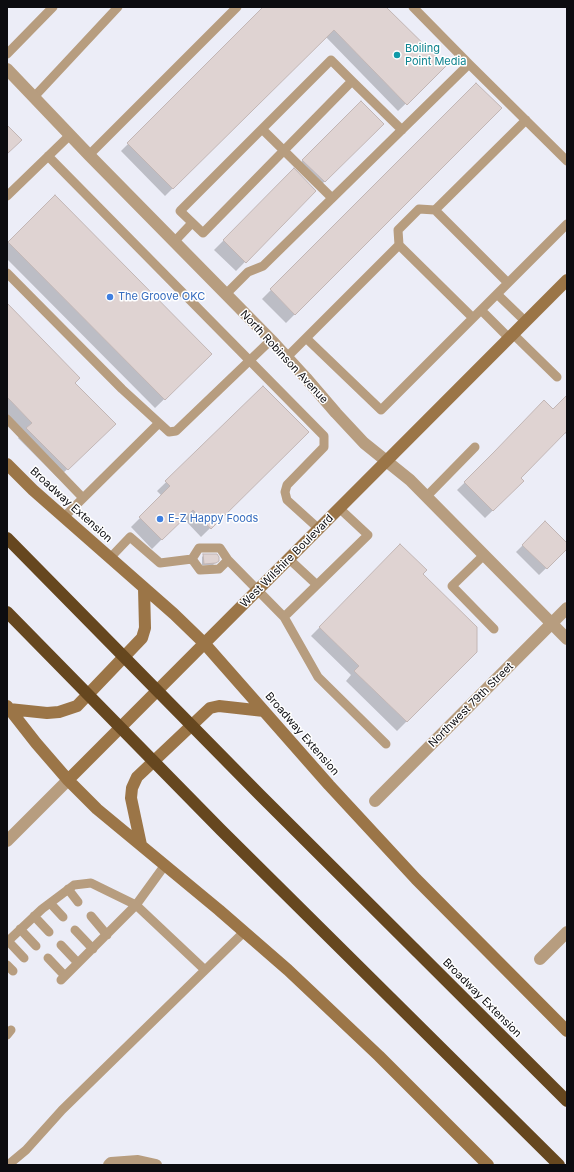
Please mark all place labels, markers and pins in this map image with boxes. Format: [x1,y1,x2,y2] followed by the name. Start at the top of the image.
[405,42,466,68] place label: Boiling Point Media
[392,50,402,60] marker: Boiling Point Media
[118,290,205,304] place label: The Groove OKC
[105,292,115,302] marker: The Groove OKC
[168,512,258,526] place label: E-Z Happy Foods
[155,514,165,524] marker: E-Z Happy Foods

